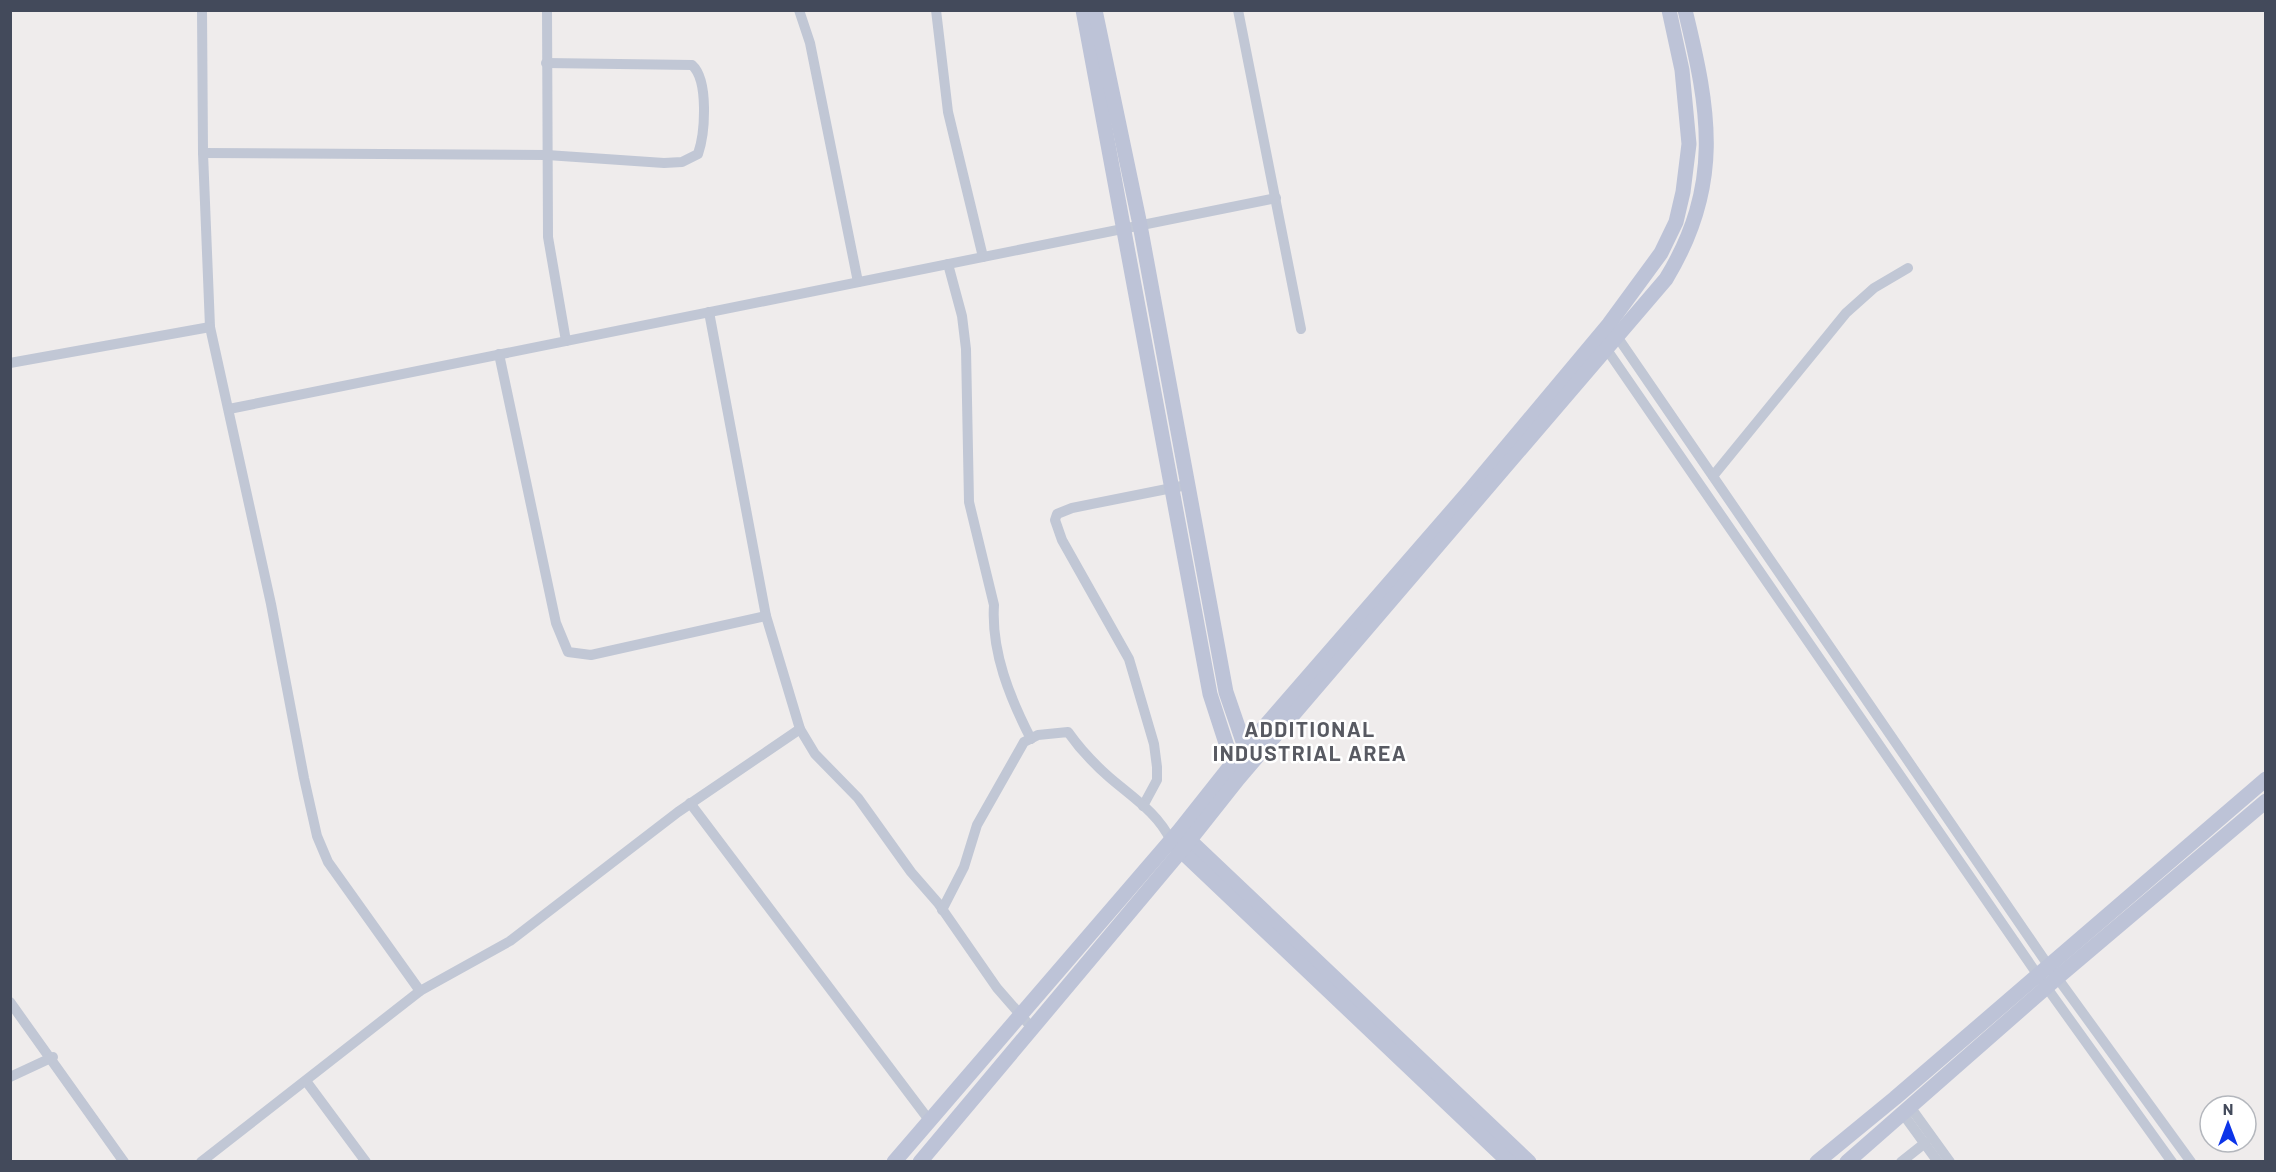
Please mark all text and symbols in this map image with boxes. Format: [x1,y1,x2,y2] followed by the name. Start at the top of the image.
[1213,716,1407,765] district label: ADDITIONAL INDUSTRIAL AREA
[2198,1094,2258,1154] north arrow
[2223,1099,2233,1118] text: N

